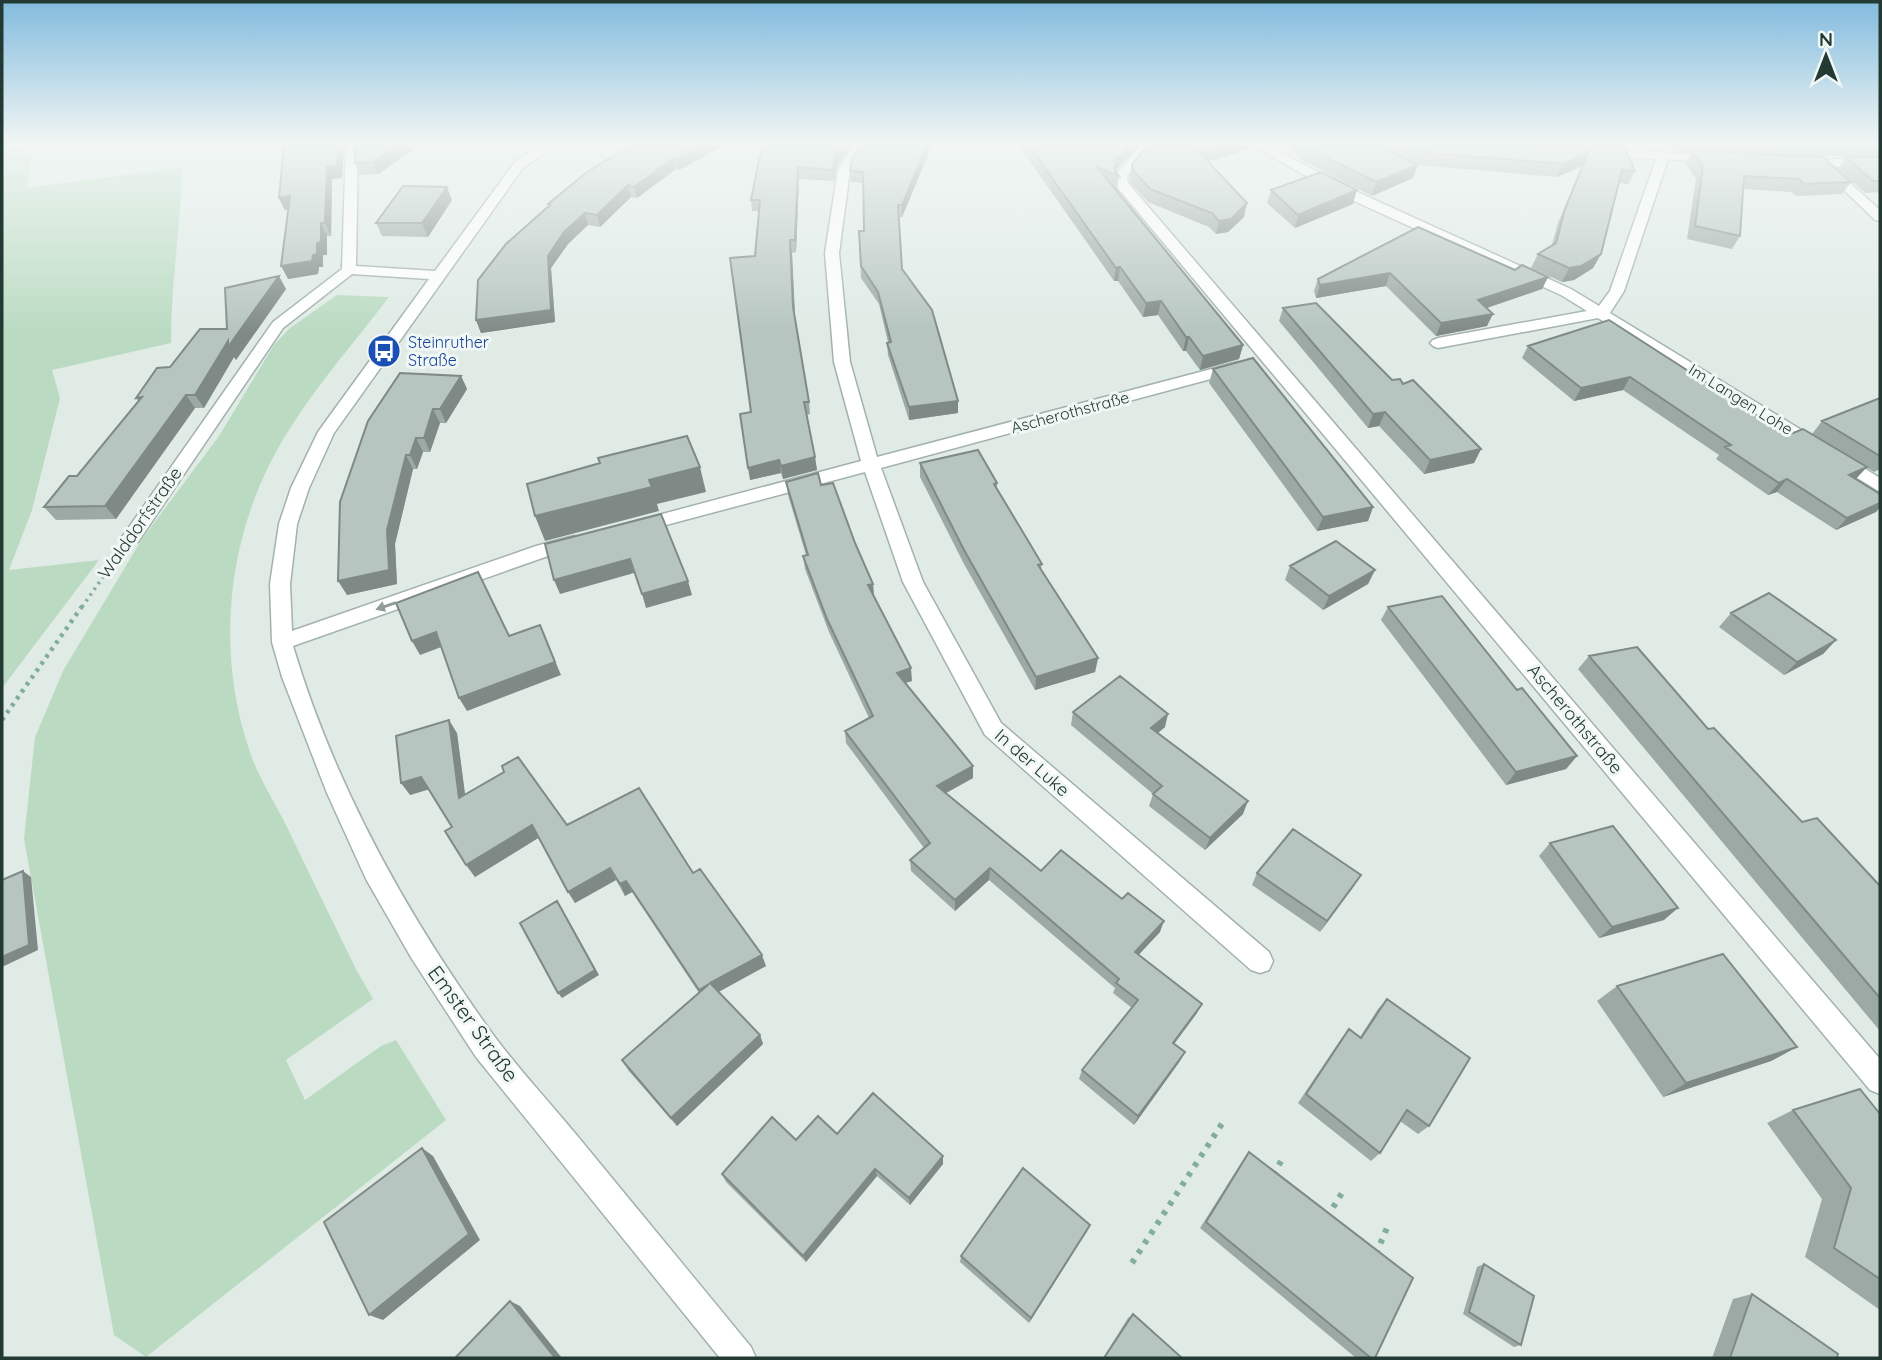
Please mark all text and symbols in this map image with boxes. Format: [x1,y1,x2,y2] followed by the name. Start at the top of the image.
[1791,21,1861,91] north arrow
[1819,27,1833,51] text: N
[365,332,403,370] bus stop icon: Steinruther Straße
[408,332,489,370] place label: Steinruther Straße
[1685,359,1797,439] street label: Im Langen Lohe
[1009,387,1131,437] street label: Ascherothstraße
[92,462,187,583] street label: Walddorfstraße
[375,601,396,612] one-way arrow
[1523,659,1628,778] street label: Ascherothstraße
[990,724,1075,801] street label: In der Luke
[423,960,525,1087] street label: Emster Straße

